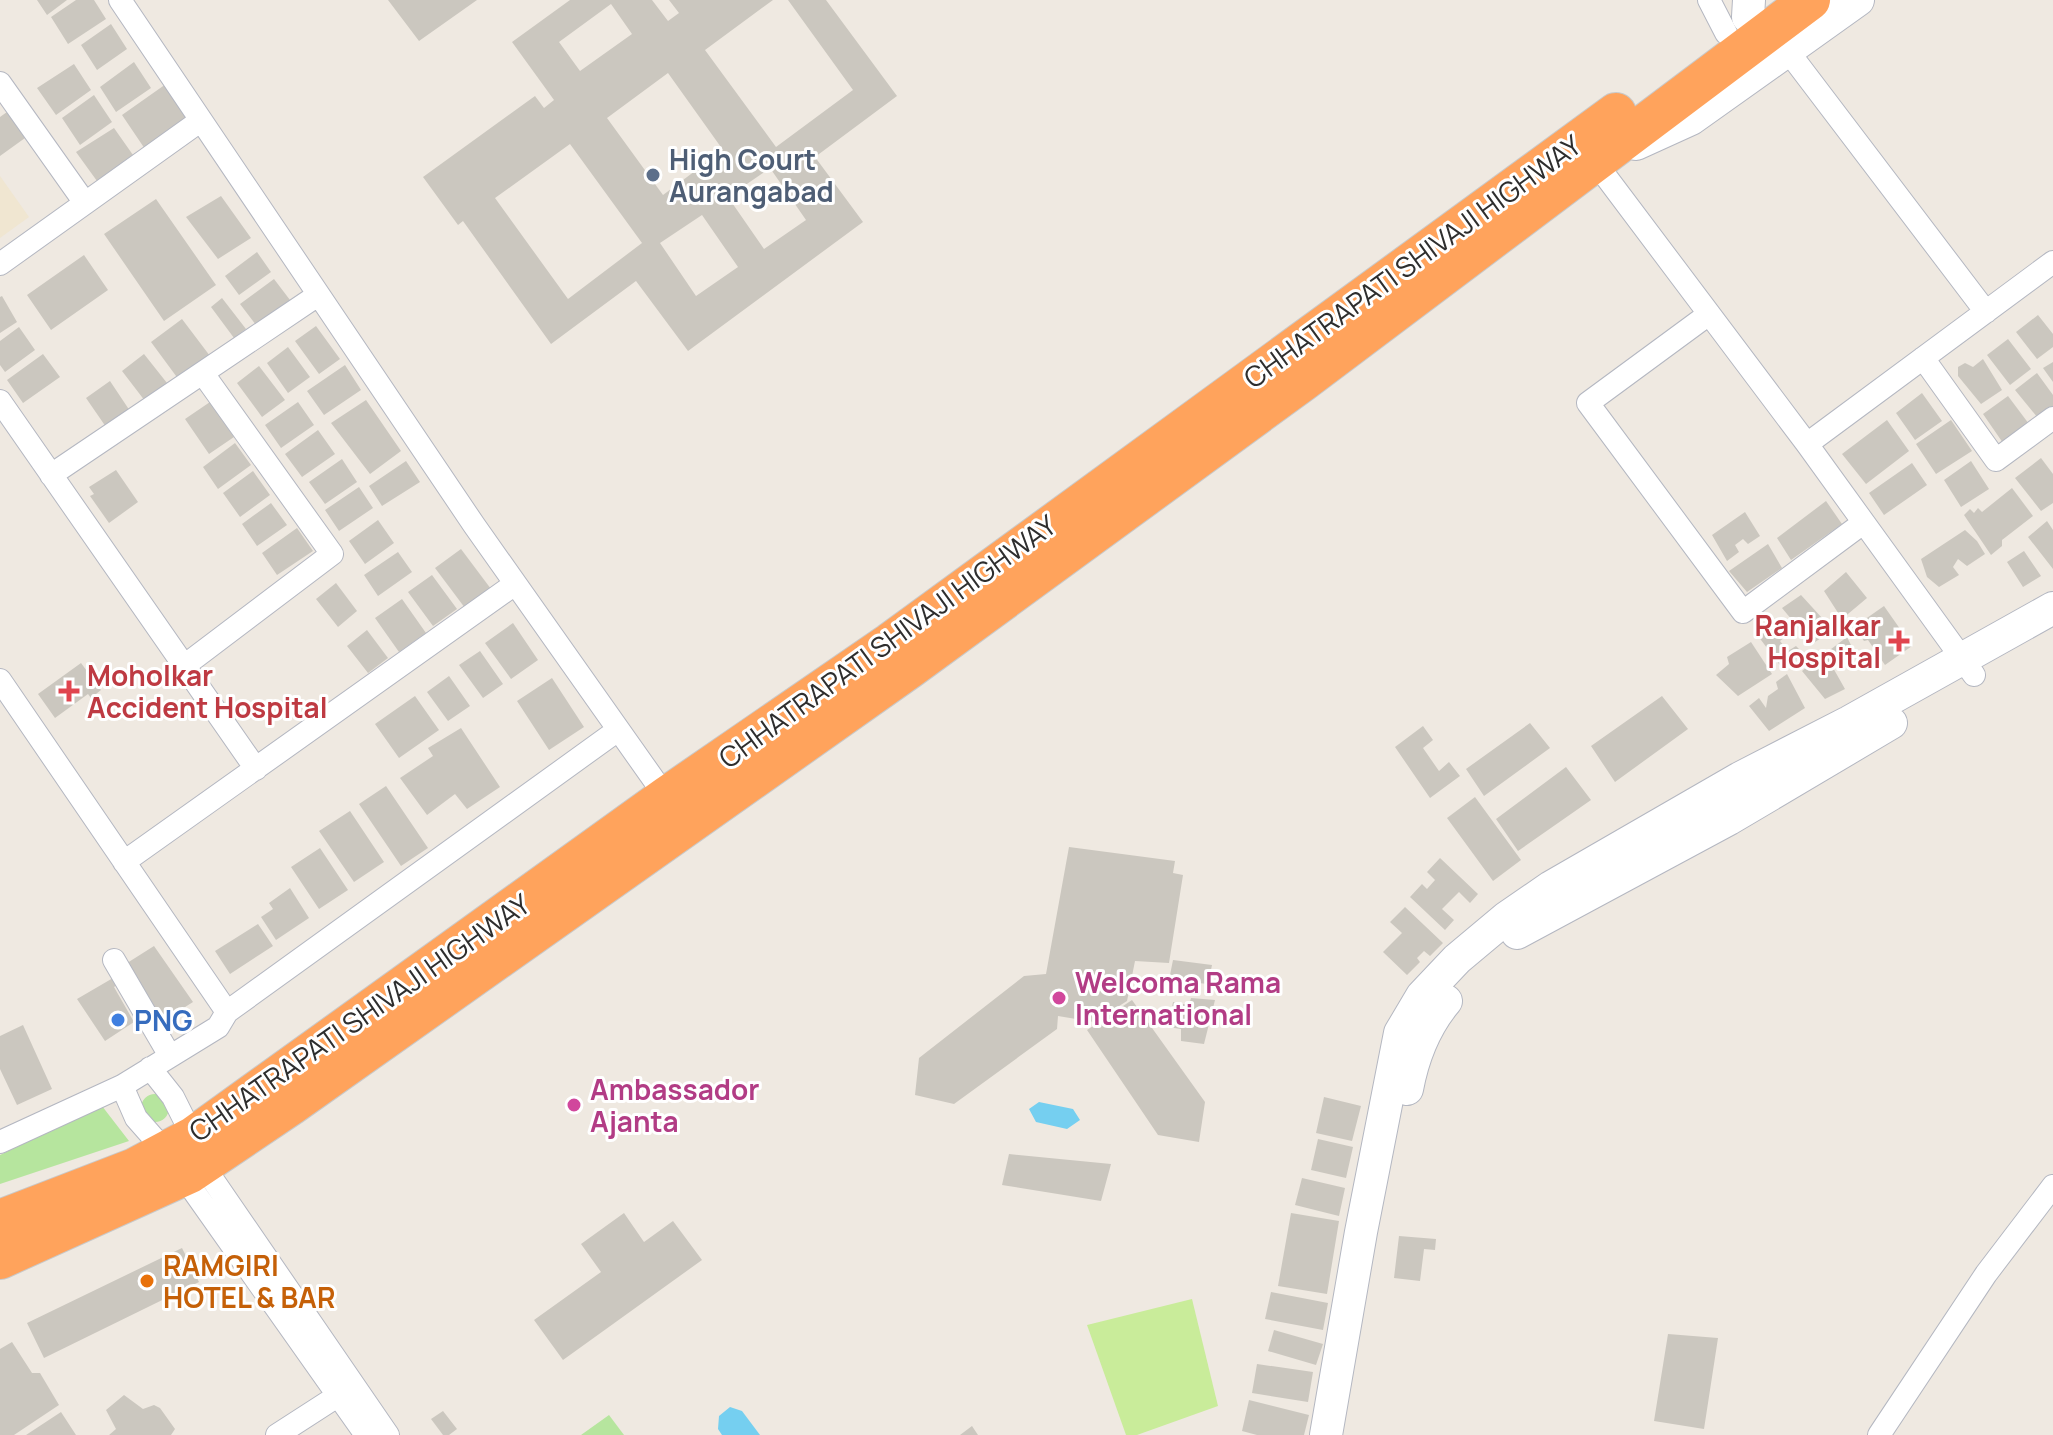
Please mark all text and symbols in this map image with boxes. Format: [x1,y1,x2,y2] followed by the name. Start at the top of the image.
[1236,125,1589,396] street label: CHHATRAPATI SHIVAJI HIGHWAY
[669,140,834,210] place label: High Court Aurangabad
[644,166,662,184] marker: High Court Aurangabad
[711,505,1064,776] street label: CHHATRAPATI SHIVAJI HIGHWAY
[1754,606,1881,676] place label: Ranjalkar Hospital
[1888,630,1910,652] marker: Ranjalkar Hospital
[87,656,328,726] place label: Moholkar Accident Hospital
[58,680,80,702] marker: Moholkar Accident Hospital
[181,884,537,1150] street label: CHHATRAPATI SHIVAJI HIGHWAY
[1075,963,1281,1033] place label: Welcoma Rama International
[1050,989,1068,1007] marker: Welcoma Rama International
[134,1001,192,1039] place label: PNG
[109,1011,127,1029] marker: PNG
[590,1070,760,1140] place label: Ambassador Ajanta
[565,1096,583,1114] marker: Ambassador Ajanta
[163,1246,335,1316] place label: RAMGIRI HOTEL & BAR
[138,1272,156,1290] marker: RAMGIRI HOTEL & BAR

